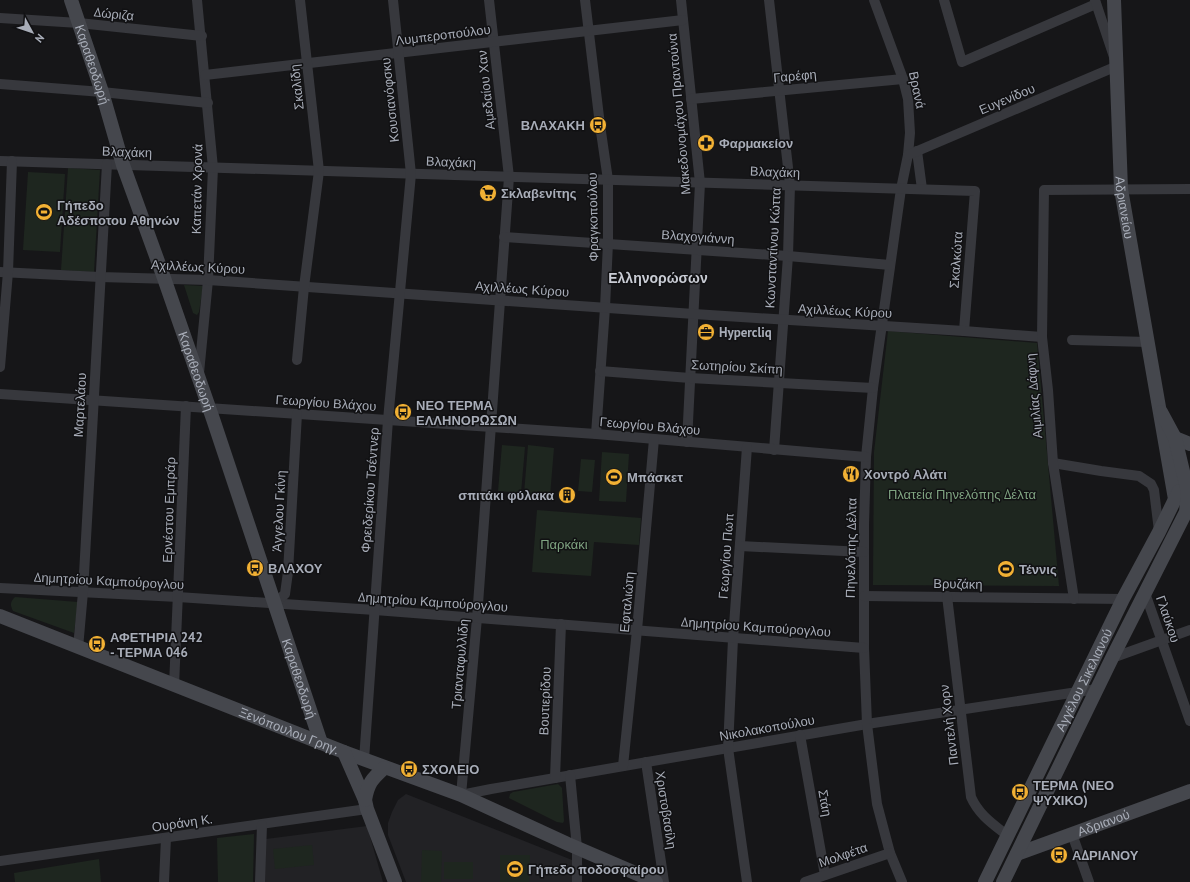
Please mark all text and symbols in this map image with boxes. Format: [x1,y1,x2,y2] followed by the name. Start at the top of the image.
[93,3,135,25] street label: Δώριζα
[12,12,52,52] north arrow
[395,21,491,49] street label: Λυμπεροπούλου
[71,22,114,106] street label: Καραθεοδωρή
[32,31,47,46] text: N
[663,32,695,195] street label: Μακεδονομάχου Πραντούνα
[473,49,499,131] street label: Αμεδαίου Χαν
[377,57,403,143] street label: Κουσιανόφσκυ
[286,63,308,111] street label: Σκαλίδη
[773,66,817,86] street label: Γαρέφη
[905,70,929,111] street label: Βρανά
[977,80,1037,118] street label: Ευγενίδου
[588,115,608,135] bus stop icon: ΒΛΑΧΑΚΗ
[521,117,585,134] place label: ΒΛΑΧΑΚΗ
[696,133,716,153] pharmacy icon: Φαρμακείον
[719,135,793,152] place label: Φαρμακείον
[102,143,152,161] street label: Βλαχάκη
[188,143,206,234] street label: Καπετάν Χρονά
[426,153,476,171] street label: Βλαχάκη
[750,163,800,181] street label: Βλαχάκη
[584,172,602,262] street label: Φραγκοπούλου
[1112,176,1138,240] street label: Αδριανείου
[478,183,498,203] supermarket icon: Σκλαβενίτης
[501,185,577,202] place label: Σκλαβενίτης
[761,187,785,309] street label: Κωνσταντίνου Κώττα
[57,197,180,229] place label: Γήπεδο Αδέσποτου Αθηνών
[34,202,54,222] sports icon: Γήπεδο Αδέσποτου Αθηνών
[661,226,735,248] street label: Βλαχογιάννη
[946,230,967,289] street label: Σκαλκώτα
[150,256,246,278] street label: Αχιλλέως Κύρου
[608,269,708,287] district label: Ελληνορώσων
[474,277,570,301] street label: Αχιλλέως Κύρου
[797,300,893,322] street label: Αχιλλέως Κύρου
[696,322,716,342] office icon: Hypercliq
[719,324,772,341] place label: Hypercliq
[175,329,218,413] street label: Καραθεοδωρή
[1022,353,1046,439] street label: Αιμιλίας Δάφνη
[691,356,783,378] street label: Σωτηρίου Σκίπη
[70,372,90,438] street label: Μαρτελάου
[275,391,377,415] street label: Γεωργίου Βλάχου
[416,397,517,429] place label: ΝΕΟ ΤΕΡΜΑ ΕΛΛΗΝΟΡΩΣΩΝ
[393,402,413,422] bus stop icon: ΝΕΟ ΤΕΡΜΑ ΕΛΛΗΝΟΡΩΣΩΝ
[599,413,701,439] street label: Γεωργίου Βλάχου
[357,427,383,553] street label: Φρειδερίκου Τσέντνερ
[159,457,179,563] street label: Ερνέστου Εμπράρ
[841,464,861,484] restaurant icon: Χοντρό Αλάτι
[864,466,947,483] place label: Χοντρό Αλάτι
[604,467,624,487] sports icon: Μπάσκετ
[627,469,683,486] place label: Μπάσκετ
[268,470,290,552] street label: Άγγελου Γκίνη
[557,485,577,505] building icon: σπιτάκι φύλακα
[888,486,1037,503] park label: Πλατεία Πηνελόπης Δέλτα
[458,487,554,504] place label: σπιτάκι φύλακα
[842,497,860,598] street label: Πηνελόπης Δέλτα
[715,513,737,599] street label: Γεωργίου Πωπ
[540,536,588,553] park label: Παρκάκι
[245,558,265,578] bus stop icon: ΒΛΑΧΟΥ
[996,559,1016,579] sports icon: Τέννις
[268,560,323,577] place label: ΒΛΑΧΟΥ
[1019,561,1057,578] place label: Τέννις
[34,569,184,593] street label: Δημητρίου Καμπούρογλου
[616,571,638,633] street label: Εφταλιώτη
[933,575,983,593] street label: Βρυζάκη
[357,588,509,616] street label: Δημητρίου Καμπούρογλου
[1152,593,1184,645] street label: Γλαύκου
[680,613,832,641] street label: Δημητρίου Καμπούρογλου
[448,618,472,710] street label: Τριανταφυλλίδη
[1051,626,1116,734] street label: Αγγέλου Σικελιανού
[110,629,203,661] place label: ΑΦΕΤΗΡΙΑ 242 - ΤΕΡΜΑ 046
[87,634,107,654] bus stop icon: ΑΦΕΤΗΡΙΑ 242 - ΤΕΡΜΑ 046
[278,636,321,721] street label: Καραθεοδωρή
[535,666,555,736] street label: Βουτιερίδου
[936,684,962,766] street label: Παντελή Χορν
[237,703,342,758] street label: Ξενόπουλου Γρηγ.
[718,711,816,745] street label: Νικολακοπούλου
[399,759,419,779] bus stop icon: ΣΧΟΛΕΙΟ
[422,761,479,778] place label: ΣΧΟΛΕΙΟ
[651,770,681,850] street label: Χριστοβασίλη
[1033,777,1114,809] place label: ΤΕΡΜΑ (ΝΕΟ ΨΥΧΙΚΟ)
[1010,782,1030,802] bus stop icon: ΤΕΡΜΑ (ΝΕΟ ΨΥΧΙΚΟ)
[814,788,836,818] street label: Στάη
[1075,805,1132,840] street label: Αδριανού
[151,810,213,836] street label: Ουράνη Κ.
[816,839,870,871] street label: Μολφέτα
[1049,845,1069,865] bus stop icon: ΑΔΡΙΑΝΟΥ
[1072,847,1139,864] place label: ΑΔΡΙΑΝΟΥ
[505,859,525,879] sports icon: Γήπεδο ποδοσφαίρου
[528,861,665,878] place label: Γήπεδο ποδοσφαίρου

